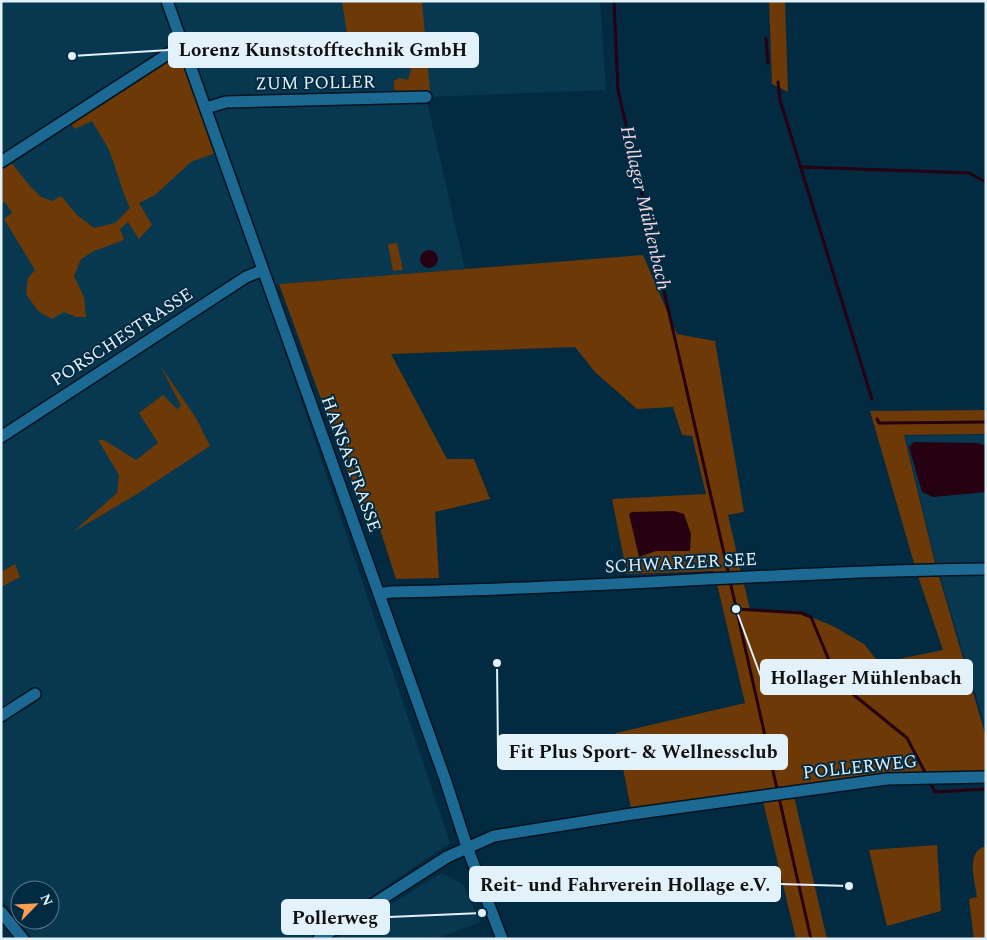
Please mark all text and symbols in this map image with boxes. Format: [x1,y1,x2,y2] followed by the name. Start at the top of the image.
[169,33,478,67] callout: Lorenz Kunststofftechnik GmbH
[179,36,468,65] text: Lorenz Kunststofftechnik GmbH
[255,68,375,98] street label: ZUM POLLER
[612,123,678,293] water label: Hollager Mühlenbach
[46,281,198,393] street label: PORSCHESTRASSE
[314,392,388,536] street label: HANSASTRASSE
[604,546,758,580] street label: SCHWARZER SEE
[761,660,972,694] callout: Hollager Mühlenbach
[770,664,962,693] text: Hollager Mühlenbach
[498,735,787,769] callout: Fit Plus Sport- & Wellnessclub
[509,738,777,767] text: Fit Plus Sport- & Wellnessclub
[801,748,919,786] street label: POLLERWEG
[470,867,780,901] callout: Reit- und Fahrverein Hollage e.V.
[480,871,770,900] text: Reit- und Fahrverein Hollage e.V.
[10,880,60,930] north arrow
[35,890,58,909] text: N
[282,900,389,934] callout: Pollerweg
[292,904,378,933] text: Pollerweg

